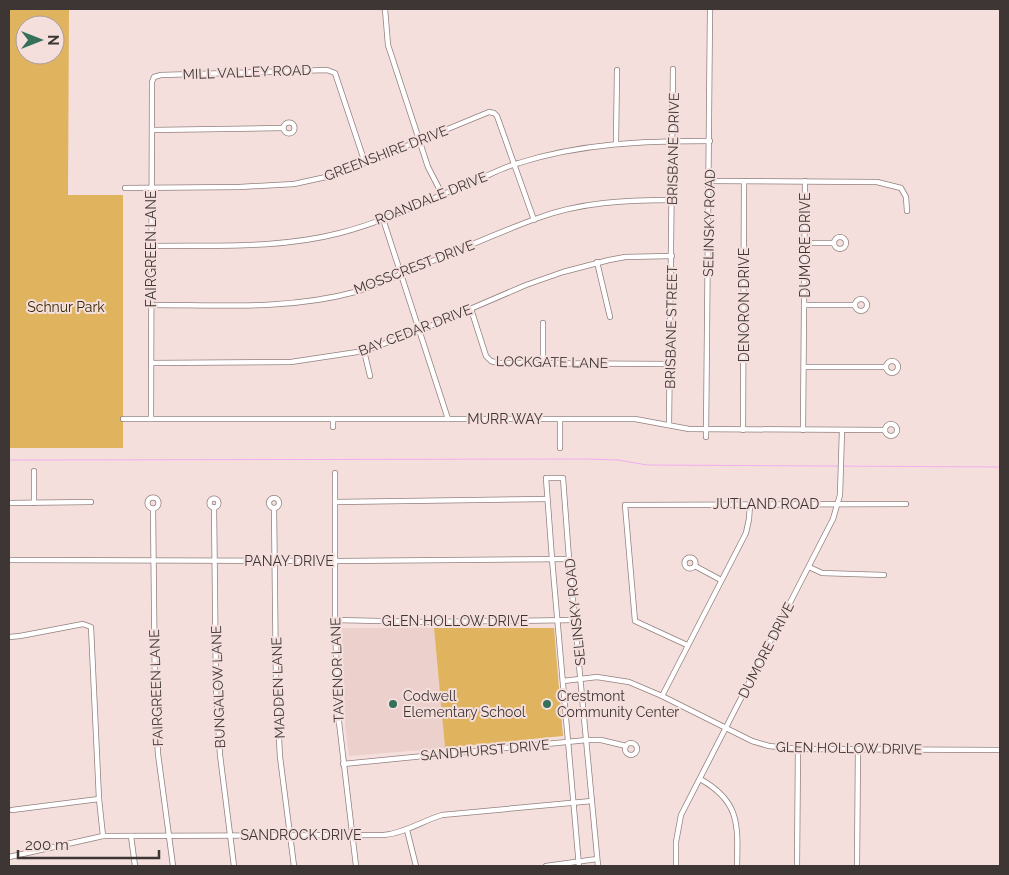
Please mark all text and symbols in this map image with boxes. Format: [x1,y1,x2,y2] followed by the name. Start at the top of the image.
[15,15,65,65] north arrow
[45,35,61,45] text: N
[182,62,312,82] street label: MILL VALLEY ROAD
[664,93,682,205] street label: BRISBANE DRIVE
[322,122,450,184] street label: GREENSHIRE DRIVE
[373,168,489,228] street label: ROANDALE DRIVE
[700,169,718,277] street label: SELINSKY ROAD
[143,190,159,308] street label: FAIRGREEN LANE
[797,192,813,298] street label: DUMORE DRIVE
[351,237,477,297] street label: MOSSCREST DRIVE
[736,248,752,362] street label: DENORON DRIVE
[662,265,680,389] street label: BRISBANE STREET
[27,299,105,315] park label: Schnur Park
[356,301,474,359] street label: BAY CEDAR DRIVE
[496,353,608,371] street label: LOCKGATE LANE
[467,411,543,427] street label: MURR WAY
[713,496,819,512] street label: JUTLAND ROAD
[244,553,334,569] street label: PANAY DRIVE
[561,557,589,667] street label: SELINSKY ROAD
[735,599,797,701] street label: DUMORE DRIVE
[382,613,528,629] street label: GLEN HOLLOW DRIVE
[327,617,347,723] street label: TAVENOR LANE
[208,625,228,749] street label: BUNGALOW LANE
[146,629,166,747] street label: FAIRGREEN LANE
[268,637,288,739] street label: MADDEN LANE
[403,688,526,720] place label: Codwell Elementary School
[557,688,679,720] place label: Crestmont Community Center
[387,698,399,710] marker: Codwell Elementary School
[541,698,553,710] marker: Crestmont Community Center
[420,736,550,764] street label: SANDHURST DRIVE
[776,739,922,757] street label: GLEN HOLLOW DRIVE
[241,827,361,843] street label: SANDROCK DRIVE
[18,828,159,860] scale bar
[25,836,69,854] text: 200 m

